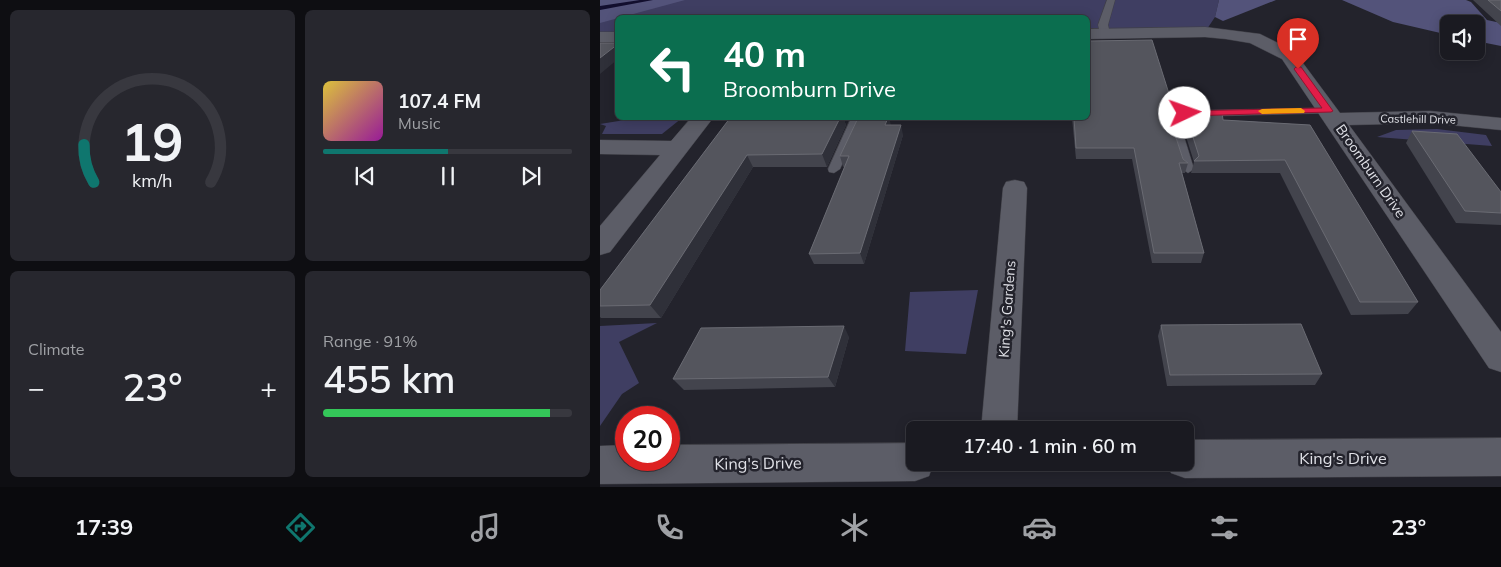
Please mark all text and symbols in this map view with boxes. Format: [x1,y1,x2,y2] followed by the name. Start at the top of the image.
[1440,15,1485,60] map controls
[1440,15,1485,60] button: sound
[1277,18,1319,69] pin
[1284,25,1312,53] icon: arrive
[723,32,806,76] text: 40 m
[640,35,705,100] icon: left
[723,75,896,103] text: Broomburn Drive
[1158,86,1210,138] position arrow
[398,89,481,113] text: 107.4 FM
[121,109,184,174] text: 19
[1380,111,1456,127] street label: Castlehill Drive
[398,113,441,133] text: Music
[1332,121,1410,221] street label: Broomburn Drive
[351,162,379,190] icon: previous
[434,162,462,190] icon: pause
[517,162,545,190] icon: next
[132,169,173,191] text: km/h
[995,260,1019,358] street label: King's Gardens
[323,331,418,351] text: Range · 91%
[28,339,84,359] text: Climate
[323,355,456,403] text: 455 km
[123,363,182,411] text: 23°
[28,370,45,405] text: −
[260,370,277,405] text: +
[615,406,680,471] speed limit sign: 20
[963,434,1137,458] text: 17:40 · 1 min · 60 m
[1299,448,1387,468] street label: King's Drive
[714,452,802,474] street label: King's Drive
[283,510,318,545] icon: directions
[468,510,503,545] icon: music
[652,510,687,545] icon: phone
[837,510,872,545] icon: climate
[1022,510,1057,545] icon: car
[1207,510,1242,545] icon: filters
[75,513,133,541] text: 17:39
[1391,513,1426,541] text: 23°

